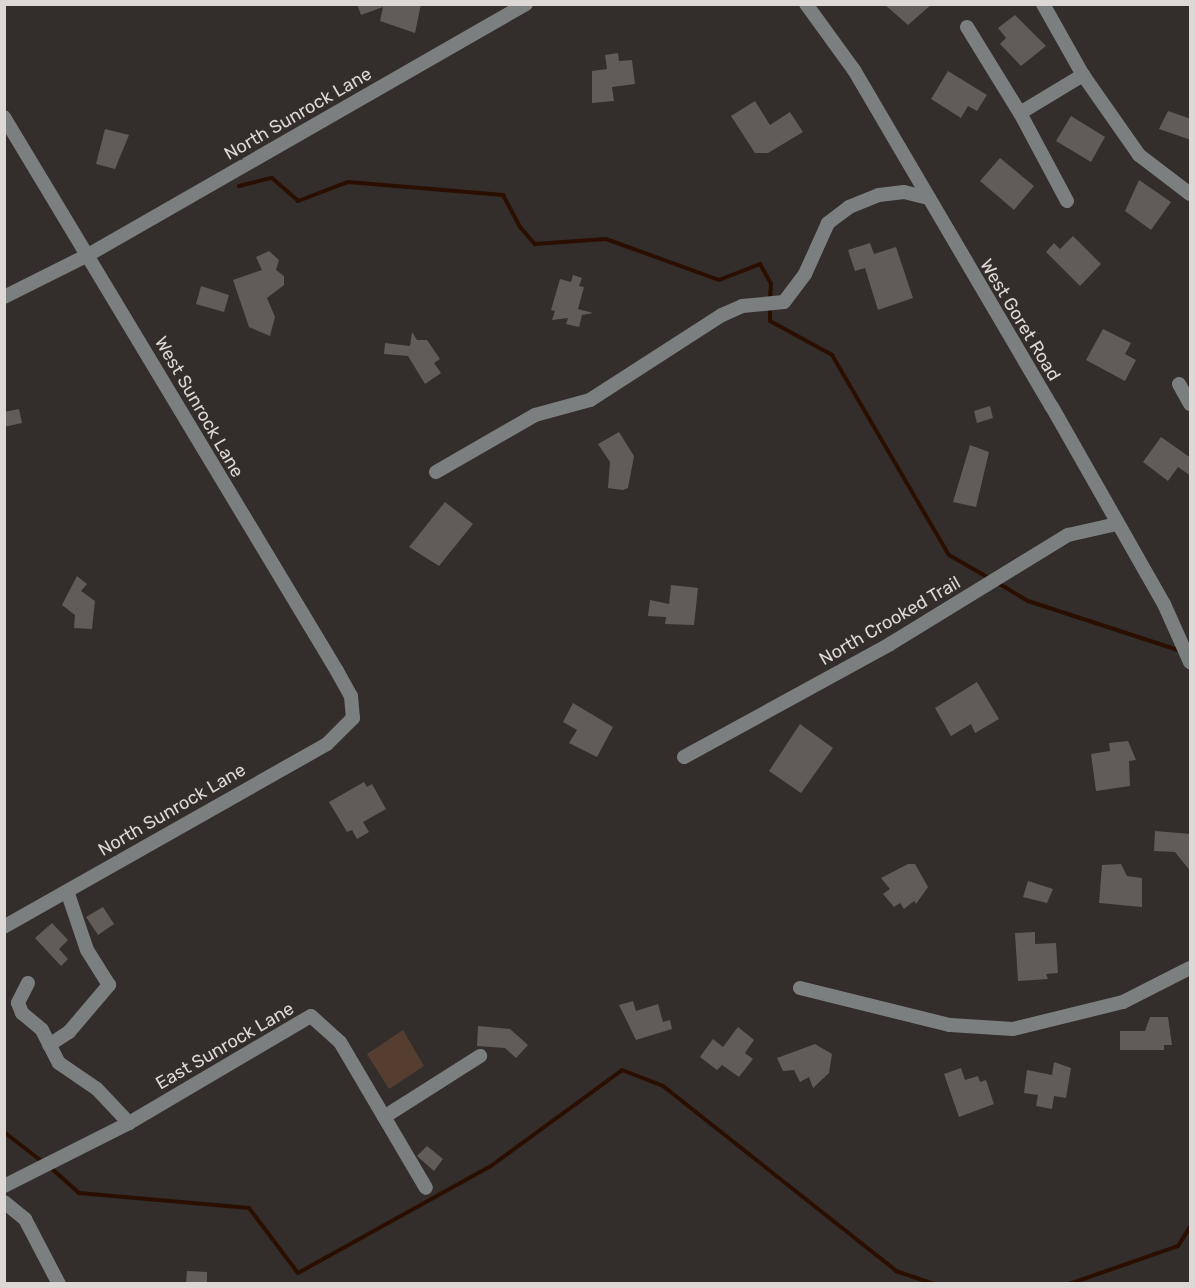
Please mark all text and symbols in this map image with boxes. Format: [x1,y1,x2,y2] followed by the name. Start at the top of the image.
[220,63,376,165] street label: North Sunrock Lane
[975,255,1065,385] street label: West Goret Road
[150,333,248,481] street label: West Sunrock Lane
[815,572,965,670] street label: North Crooked Trail
[94,759,250,861] street label: North Sunrock Lane
[152,998,298,1094] street label: East Sunrock Lane

